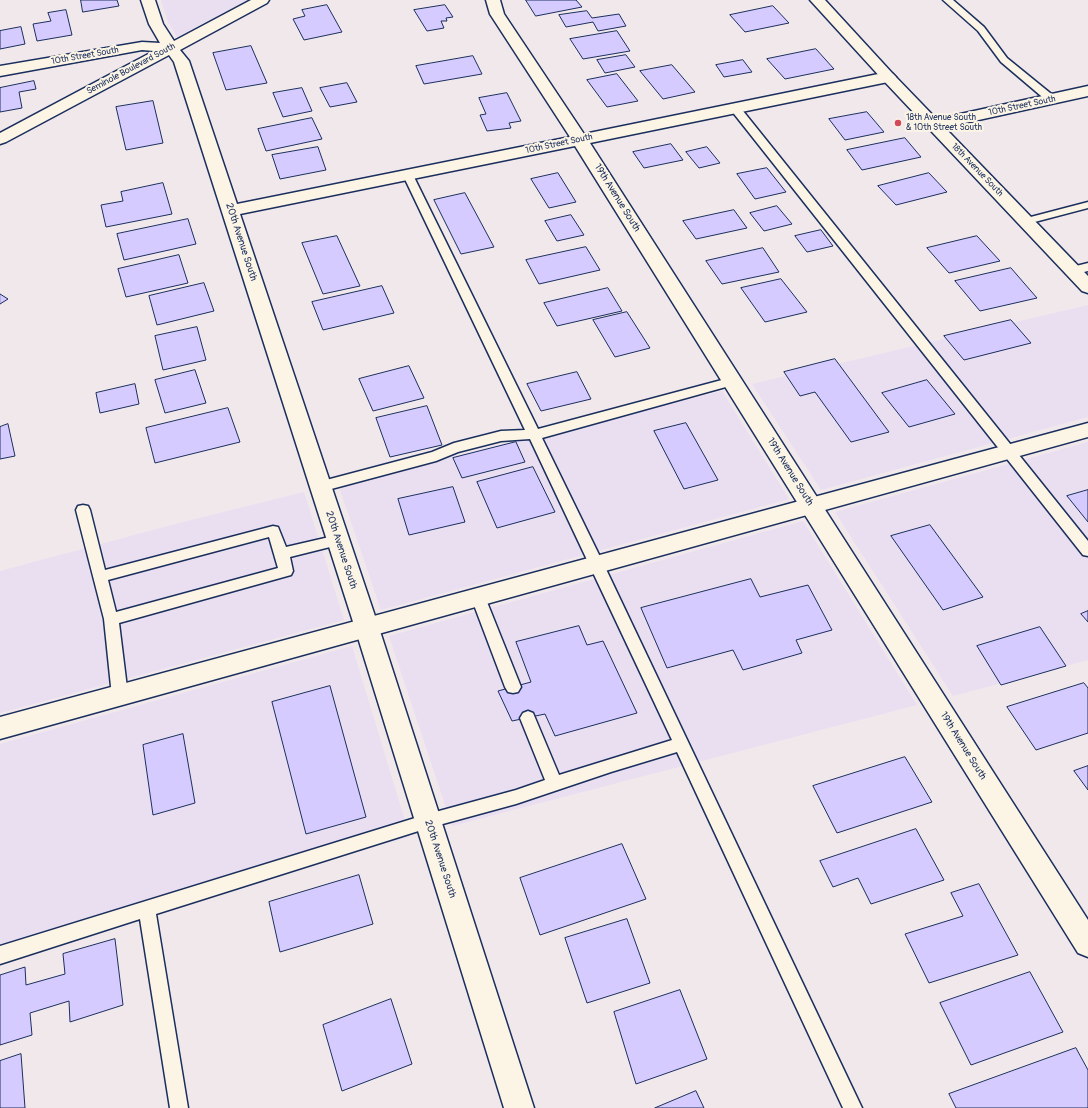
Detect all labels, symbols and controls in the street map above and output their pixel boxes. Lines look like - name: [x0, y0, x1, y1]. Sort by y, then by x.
- street label: Seminole Boulevard South: [85, 41, 177, 97]
- street label: 10th Street South: [50, 45, 120, 67]
- street label: 10th Street South: [987, 94, 1057, 118]
- place label: 18th Avenue South & 10th Street South: [906, 113, 982, 134]
- marker: 18th Avenue South & 10th Street South: [893, 118, 903, 128]
- street label: 10th Street South: [524, 132, 594, 156]
- street label: 18th Avenue South: [949, 141, 1005, 199]
- street label: 19th Avenue South: [591, 162, 643, 234]
- street label: 20th Avenue South: [223, 202, 259, 282]
- street label: 19th Avenue South: [764, 436, 816, 508]
- street label: 20th Avenue South: [323, 510, 359, 590]
- street label: 19th Avenue South: [937, 710, 989, 782]
- street label: 20th Avenue South: [422, 819, 458, 899]

